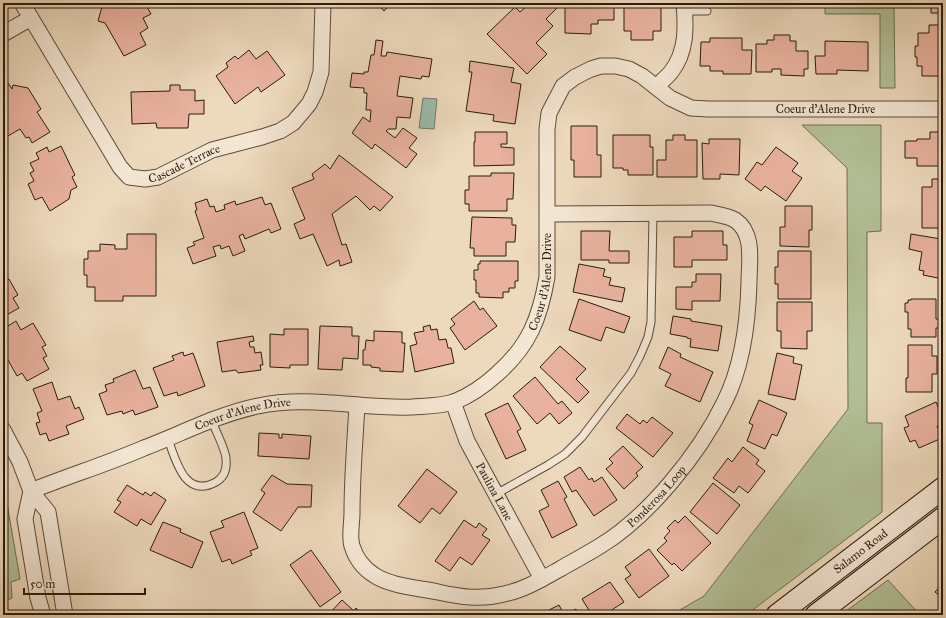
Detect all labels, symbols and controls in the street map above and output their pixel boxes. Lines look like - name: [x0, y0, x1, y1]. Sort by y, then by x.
- street label: Coeur d'Alene Drive: [776, 102, 875, 116]
- street label: Cascade Terrace: [147, 141, 221, 185]
- street label: Coeur d'Alene Drive: [525, 233, 554, 333]
- street label: Coeur d'Alene Drive: [192, 395, 291, 433]
- street label: Paulina Lane: [473, 460, 516, 523]
- street label: Ponderosa Loop: [624, 463, 689, 531]
- street label: Salamo Road: [830, 526, 890, 576]
- scale bar: [24, 570, 145, 596]
- text: 50 m: [30, 577, 55, 591]

